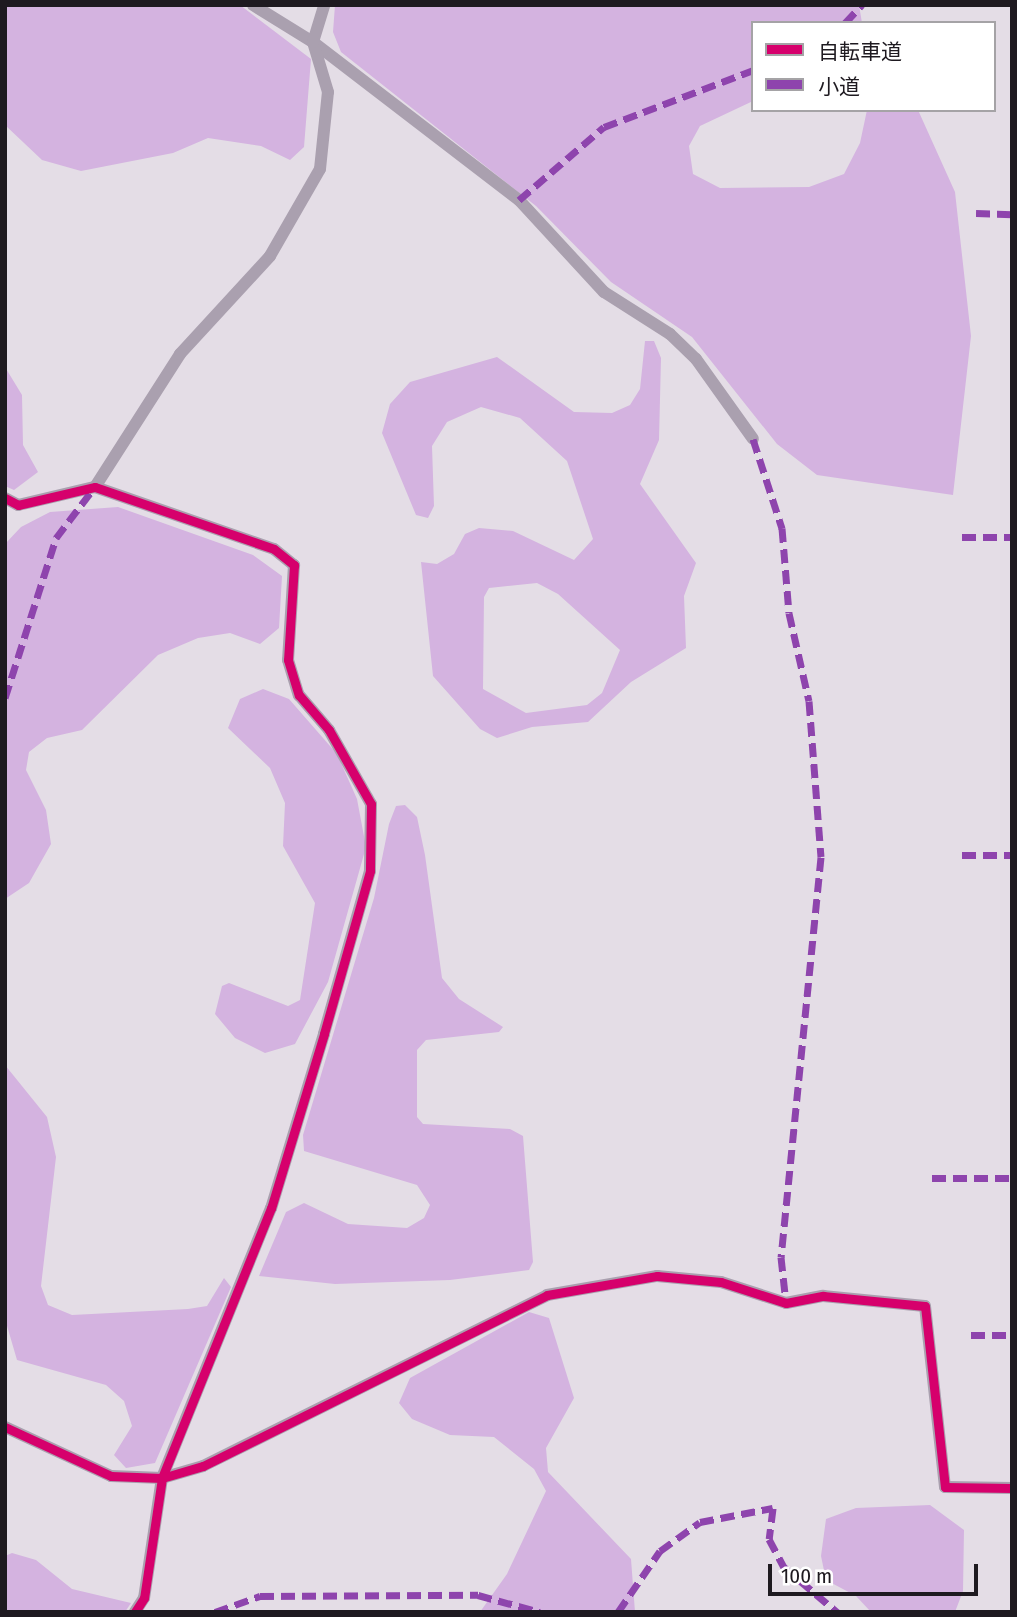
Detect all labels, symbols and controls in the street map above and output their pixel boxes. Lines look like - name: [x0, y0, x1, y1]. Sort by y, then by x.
- legend: [751, 21, 996, 112]
- text: 自転車道: [818, 39, 902, 65]
- text: 小道: [818, 74, 860, 100]
- scale bar: [772, 1550, 982, 1594]
- text: 100 m: [781, 1563, 832, 1589]

